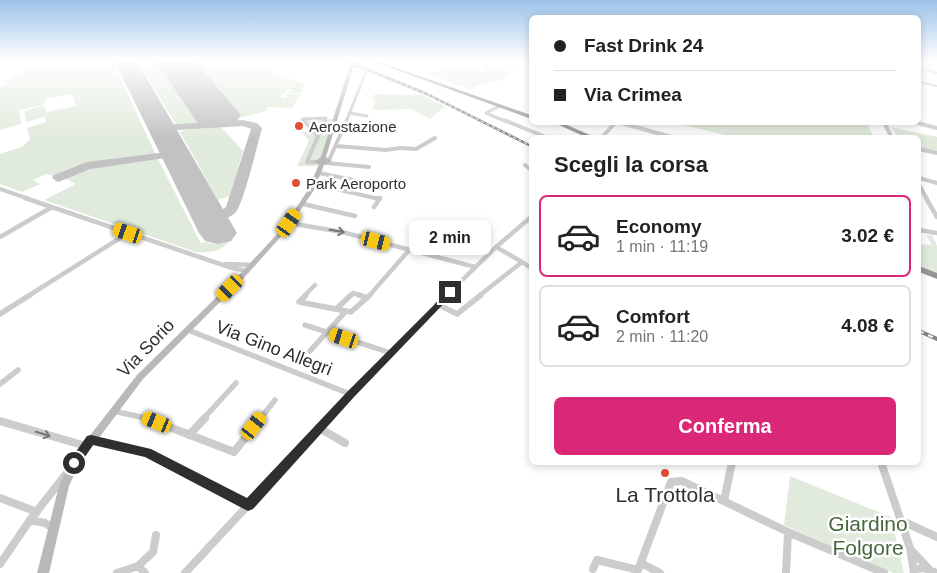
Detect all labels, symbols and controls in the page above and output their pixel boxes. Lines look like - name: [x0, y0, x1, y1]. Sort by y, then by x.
- text: Fast Drink 24: [584, 35, 703, 56]
- text: Via Crimea: [584, 84, 682, 105]
- place label: Aerostazione: [309, 118, 397, 135]
- marker: Aerostazione: [293, 120, 305, 132]
- text: Scegli la corsa: [554, 152, 708, 177]
- place label: Park Aeroporto: [306, 175, 406, 192]
- marker: Park Aeroporto: [290, 177, 302, 189]
- car: [274, 206, 303, 240]
- icon: car: [556, 214, 601, 259]
- text: Economy: [616, 216, 702, 237]
- callout: 2 min: [409, 220, 491, 254]
- car: [111, 221, 144, 245]
- text: 3.02 €: [841, 225, 894, 246]
- one-way arrow: [329, 227, 345, 237]
- text: 2 min: [429, 229, 471, 246]
- car: [359, 230, 392, 252]
- text: 1 min · 11:19: [616, 238, 708, 255]
- car: [214, 272, 245, 304]
- route end: [439, 281, 461, 303]
- icon: car: [556, 304, 601, 349]
- text: Comfort: [616, 306, 690, 327]
- street label: Via Sorio: [114, 315, 178, 381]
- text: 4.08 €: [841, 315, 894, 336]
- street label: Via Gino Allegri: [213, 317, 335, 379]
- car: [327, 326, 360, 350]
- text: 2 min · 11:20: [616, 328, 708, 345]
- button: Conferma: [554, 397, 896, 455]
- car: [140, 409, 173, 435]
- car: [238, 410, 269, 442]
- one-way arrow: [35, 430, 50, 439]
- route start: [63, 452, 85, 474]
- marker: La Trottola: [659, 467, 671, 479]
- place label: La Trottola: [615, 483, 715, 506]
- park label: Giardino Folgore: [828, 512, 908, 559]

